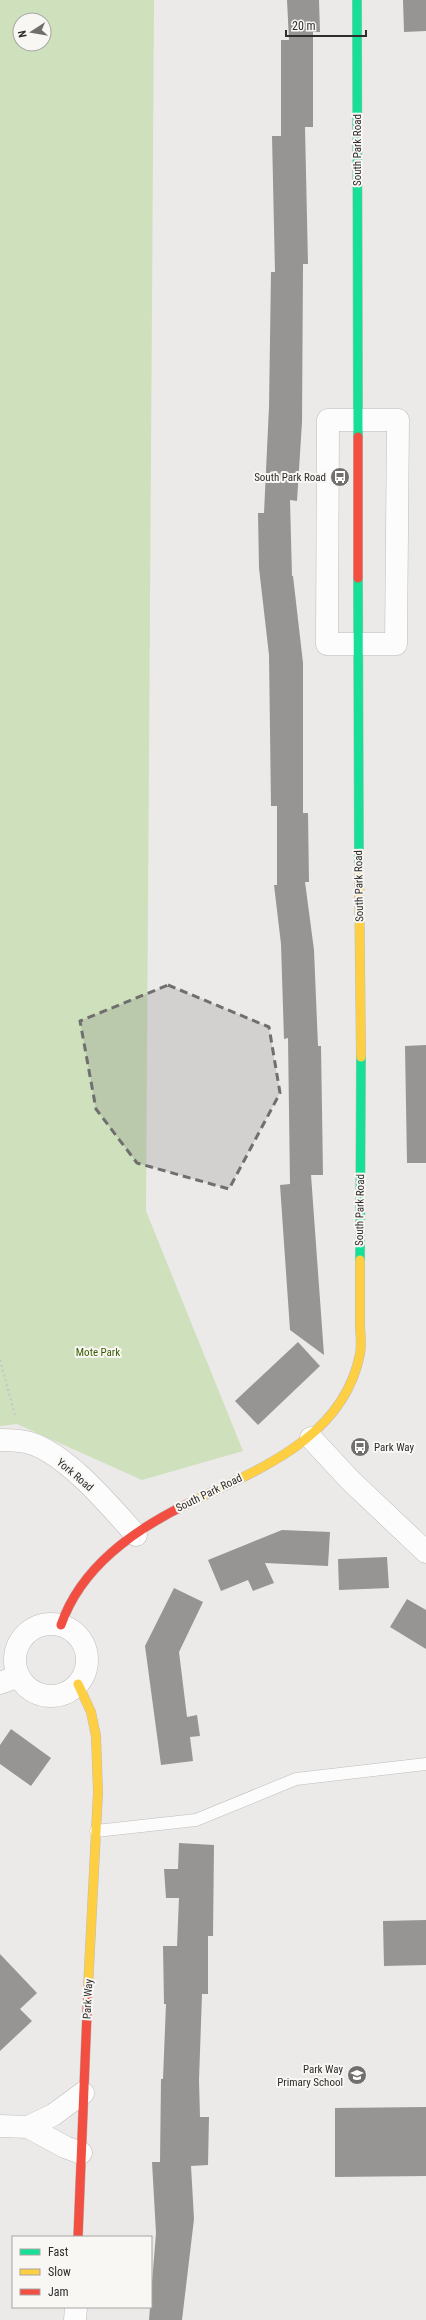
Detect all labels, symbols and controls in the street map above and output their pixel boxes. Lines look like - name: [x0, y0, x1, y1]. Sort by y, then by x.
- north arrow: [12, 12, 52, 52]
- scale bar: [286, 12, 366, 38]
- text: 20 m: [292, 19, 316, 33]
- text: N: [16, 29, 30, 39]
- street label: South Park Road: [351, 114, 364, 186]
- bus stop icon: South Park Road: [329, 466, 351, 488]
- place label: South Park Road: [254, 471, 326, 484]
- street label: South Park Road: [352, 850, 366, 922]
- street label: South Park Road: [353, 1174, 367, 1246]
- park label: Mote Park: [76, 1346, 120, 1359]
- bus stop icon: Park Way: [349, 1436, 371, 1458]
- place label: Park Way: [374, 1441, 415, 1454]
- street label: York Road: [54, 1456, 96, 1494]
- street label: South Park Road: [174, 1471, 244, 1515]
- street label: Park Way: [80, 1978, 96, 2019]
- place label: Park Way Primary School: [277, 2063, 343, 2089]
- school or university icon: Park Way Primary School: [346, 2064, 368, 2086]
- legend: [12, 2236, 152, 2308]
- text: Fast: [48, 2245, 69, 2259]
- text: Slow: [48, 2265, 71, 2279]
- text: Jam: [48, 2285, 69, 2299]

